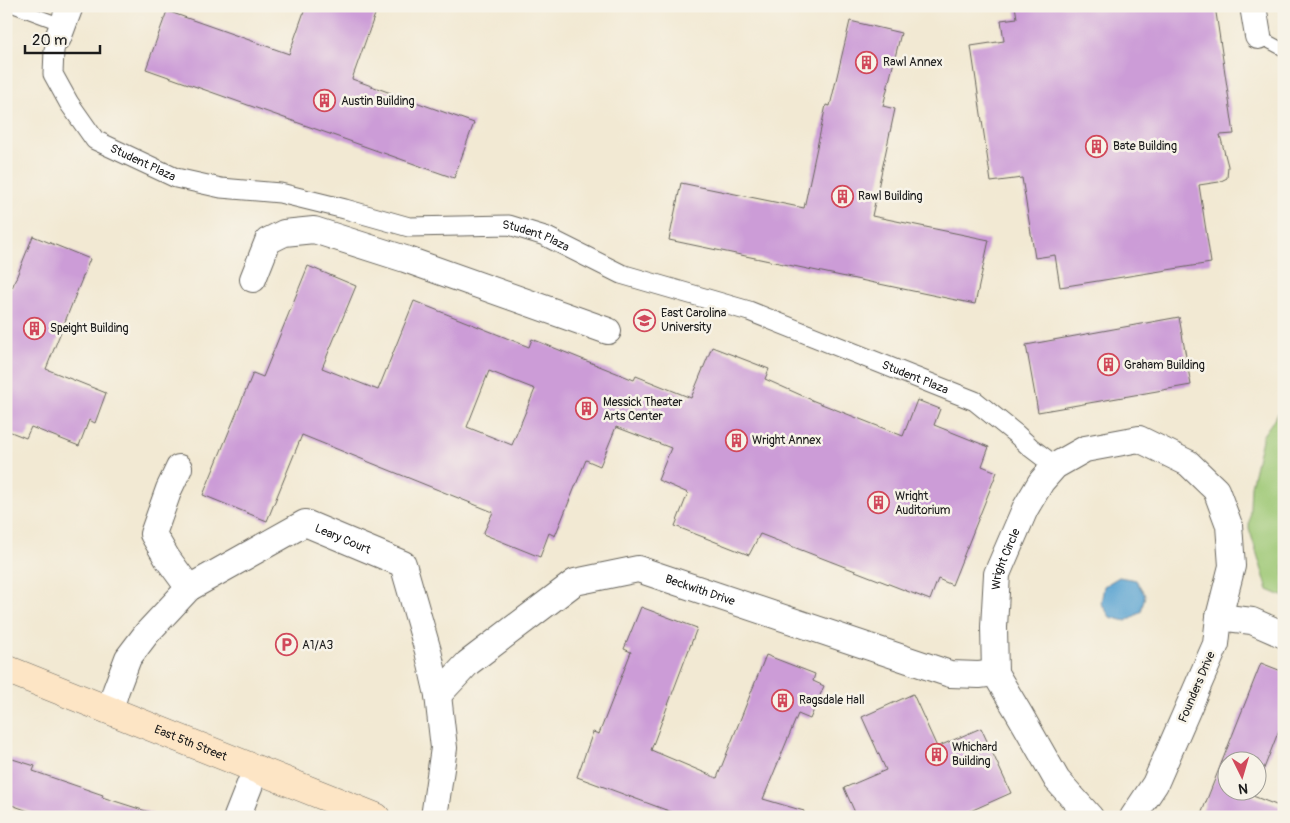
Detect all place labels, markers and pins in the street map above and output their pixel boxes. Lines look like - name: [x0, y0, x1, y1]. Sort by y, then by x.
- building icon: Rawl Annex: [855, 50, 879, 74]
- place label: Rawl Annex: [883, 55, 942, 70]
- building icon: Austin Building: [313, 89, 337, 113]
- place label: Austin Building: [341, 94, 415, 109]
- building icon: Bate Building: [1085, 134, 1109, 158]
- place label: Bate Building: [1113, 139, 1177, 154]
- building icon: Rawl Building: [830, 184, 854, 208]
- place label: Rawl Building: [858, 189, 923, 204]
- place label: East Carolina University: [661, 306, 727, 335]
- school or university icon: East Carolina University: [633, 308, 657, 332]
- building icon: Speight Building: [22, 316, 46, 340]
- place label: Speight Building: [50, 321, 128, 336]
- building icon: Graham Building: [1096, 353, 1120, 377]
- place label: Graham Building: [1124, 358, 1205, 373]
- place label: Messick Theater Arts Center: [603, 395, 683, 424]
- building icon: Messick Theater Arts Center: [575, 397, 599, 421]
- building icon: Wright Annex: [724, 428, 748, 452]
- place label: Wright Annex: [752, 433, 821, 448]
- place label: Wright Auditorium: [895, 489, 951, 518]
- building icon: Wright Auditorium: [867, 491, 891, 515]
- parking icon: A1/A3: [274, 633, 298, 657]
- place label: A1/A3: [302, 638, 334, 653]
- building icon: Ragsdale Hall: [771, 688, 795, 712]
- place label: Ragsdale Hall: [799, 693, 865, 708]
- place label: Whichard Building: [952, 740, 997, 769]
- building icon: Whichard Building: [924, 742, 948, 766]

